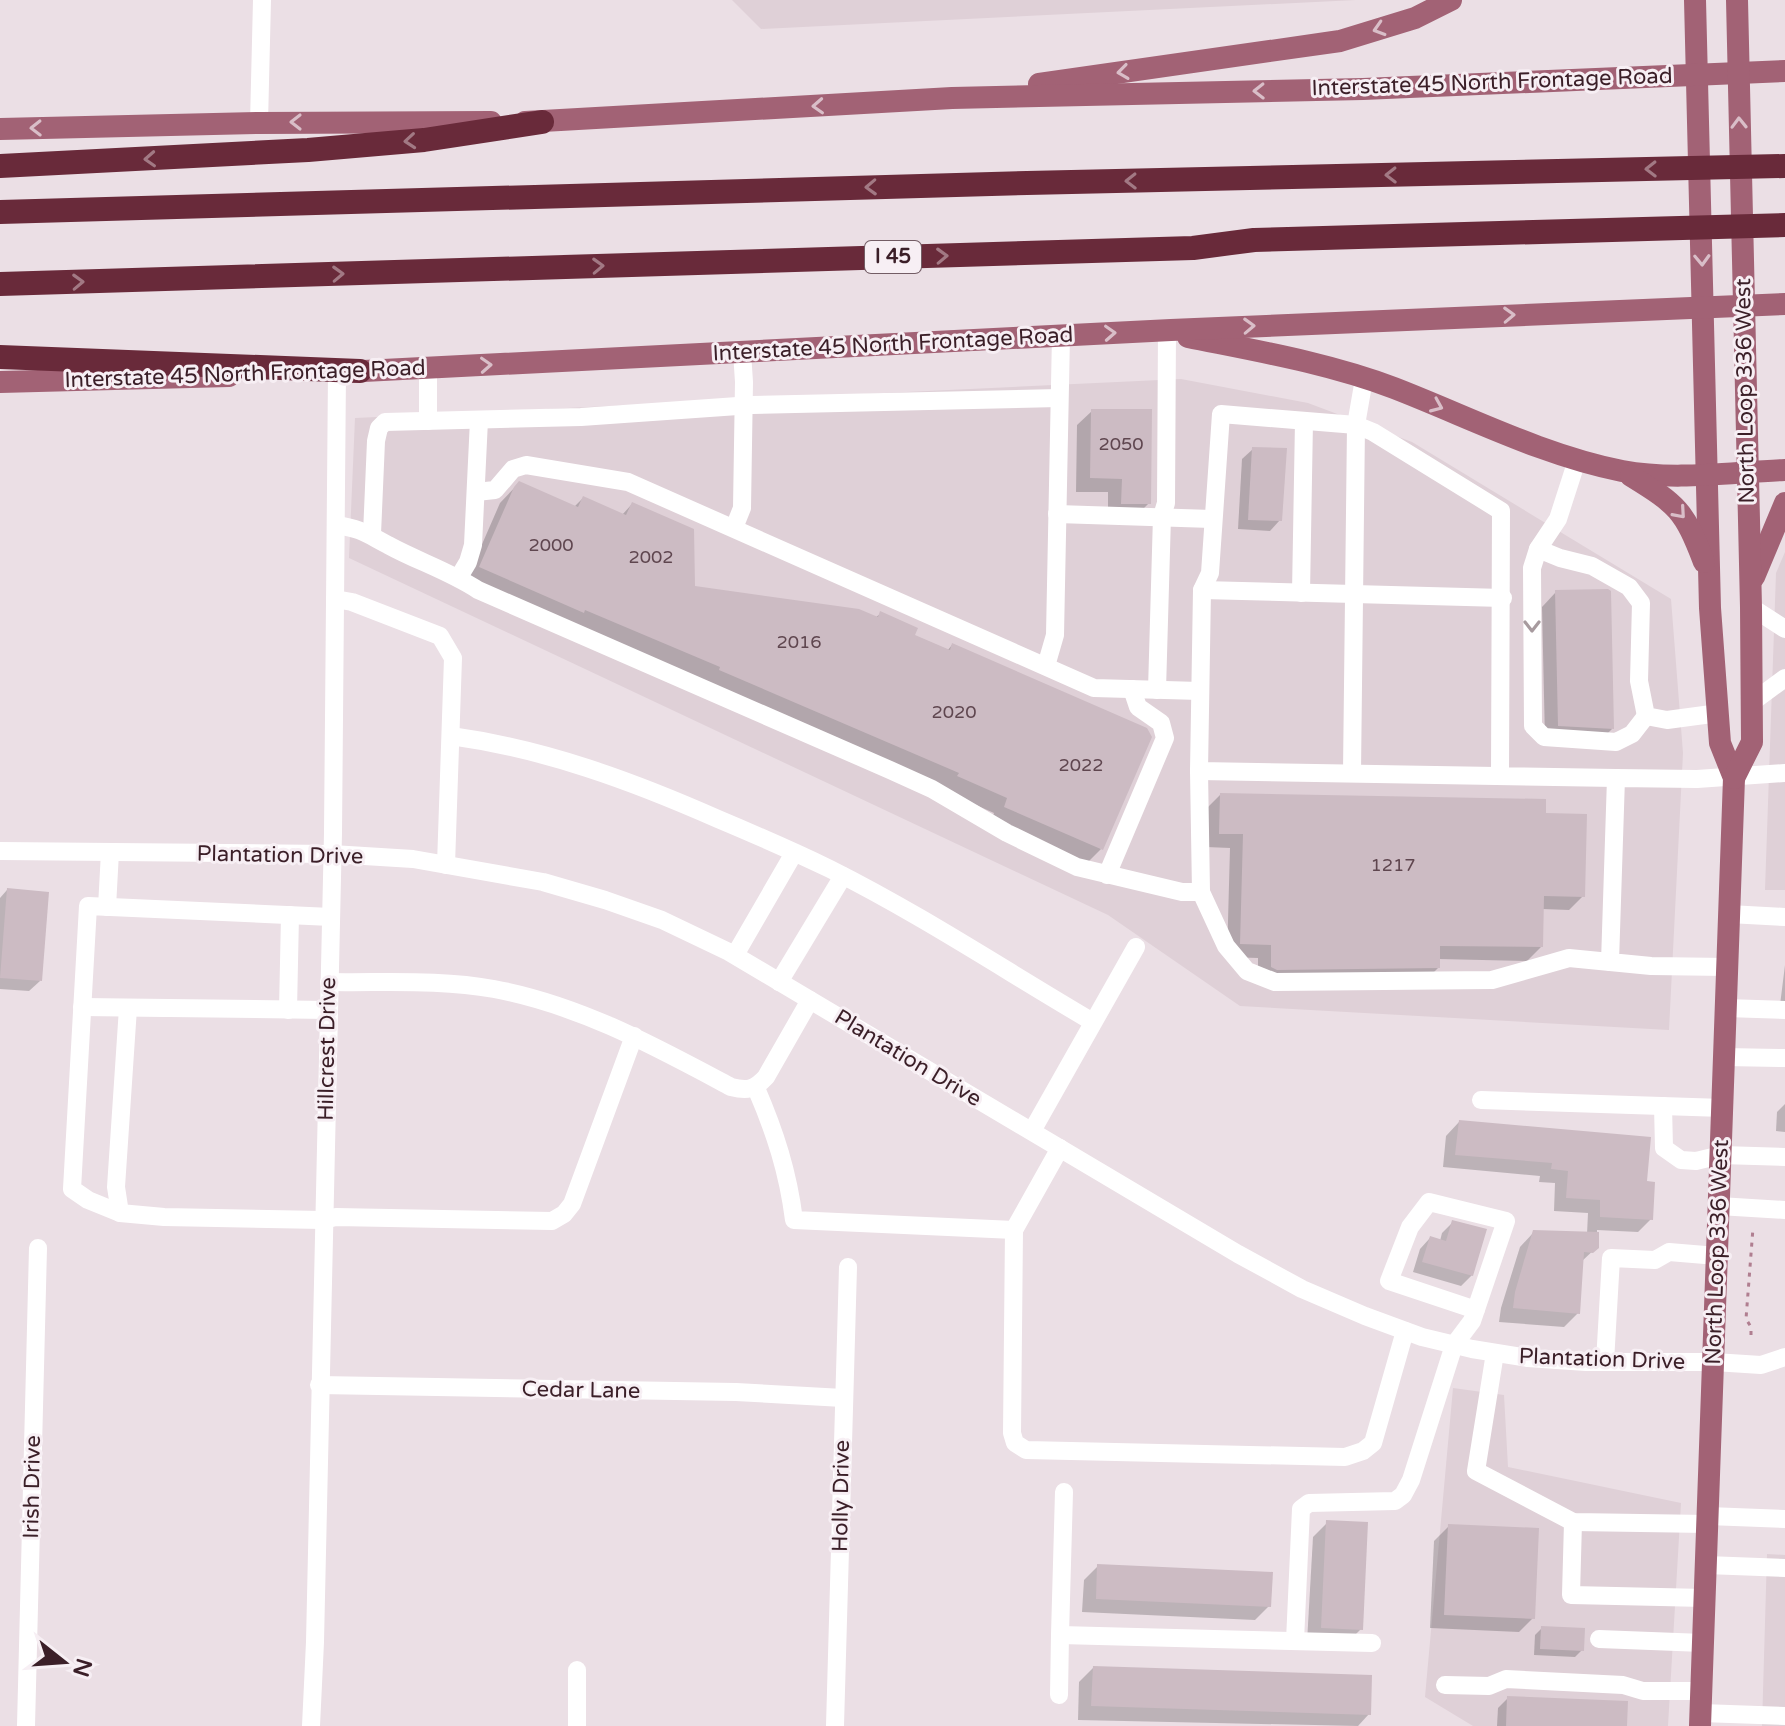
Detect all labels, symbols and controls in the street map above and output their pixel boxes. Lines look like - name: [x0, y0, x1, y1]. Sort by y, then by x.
- one-way arrow: [1373, 20, 1387, 36]
- one-way arrow: [1116, 63, 1130, 80]
- street label: Interstate 45 North Frontage Road: [1311, 63, 1673, 101]
- one-way arrow: [1252, 82, 1265, 100]
- one-way arrow: [811, 97, 824, 114]
- one-way arrow: [289, 113, 302, 131]
- one-way arrow: [1730, 116, 1748, 129]
- one-way arrow: [29, 120, 42, 137]
- one-way arrow: [403, 133, 416, 150]
- one-way arrow: [143, 150, 156, 167]
- one-way arrow: [1644, 161, 1657, 178]
- one-way arrow: [1384, 166, 1397, 184]
- one-way arrow: [1124, 172, 1137, 189]
- one-way arrow: [864, 179, 877, 196]
- road number: I 45: [865, 241, 921, 273]
- one-way arrow: [936, 247, 949, 264]
- one-way arrow: [1693, 254, 1711, 267]
- one-way arrow: [592, 257, 605, 275]
- one-way arrow: [332, 265, 345, 282]
- one-way arrow: [72, 273, 85, 290]
- street label: North Loop 336 West: [1730, 278, 1760, 504]
- one-way arrow: [1503, 307, 1516, 324]
- one-way arrow: [1243, 318, 1256, 335]
- street label: Interstate 45 North Frontage Road: [712, 322, 1074, 366]
- one-way arrow: [1104, 325, 1117, 342]
- street label: Interstate 45 North Frontage Road: [64, 355, 426, 393]
- one-way arrow: [480, 356, 493, 373]
- one-way arrow: [1429, 396, 1443, 413]
- house number: 2050: [1098, 433, 1144, 455]
- one-way arrow: [1670, 504, 1685, 519]
- house number: 2000: [528, 534, 574, 556]
- house number: 2002: [628, 546, 674, 568]
- one-way arrow: [1524, 620, 1541, 633]
- house number: 2016: [776, 631, 822, 653]
- house number: 2020: [931, 701, 977, 723]
- house number: 2022: [1058, 754, 1104, 776]
- street label: Plantation Drive: [196, 841, 364, 869]
- house number: 1217: [1370, 854, 1416, 876]
- street label: Hillcrest Drive: [313, 977, 341, 1121]
- street label: Plantation Drive: [830, 1004, 986, 1112]
- street label: North Loop 336 West: [1700, 1139, 1734, 1365]
- street label: Plantation Drive: [1518, 1343, 1686, 1375]
- street label: Cedar Lane: [521, 1376, 641, 1404]
- street label: Irish Drive: [18, 1435, 46, 1539]
- street label: Holly Drive: [827, 1440, 855, 1552]
- north arrow: [24, 1622, 104, 1702]
- text: N: [67, 1655, 97, 1680]

